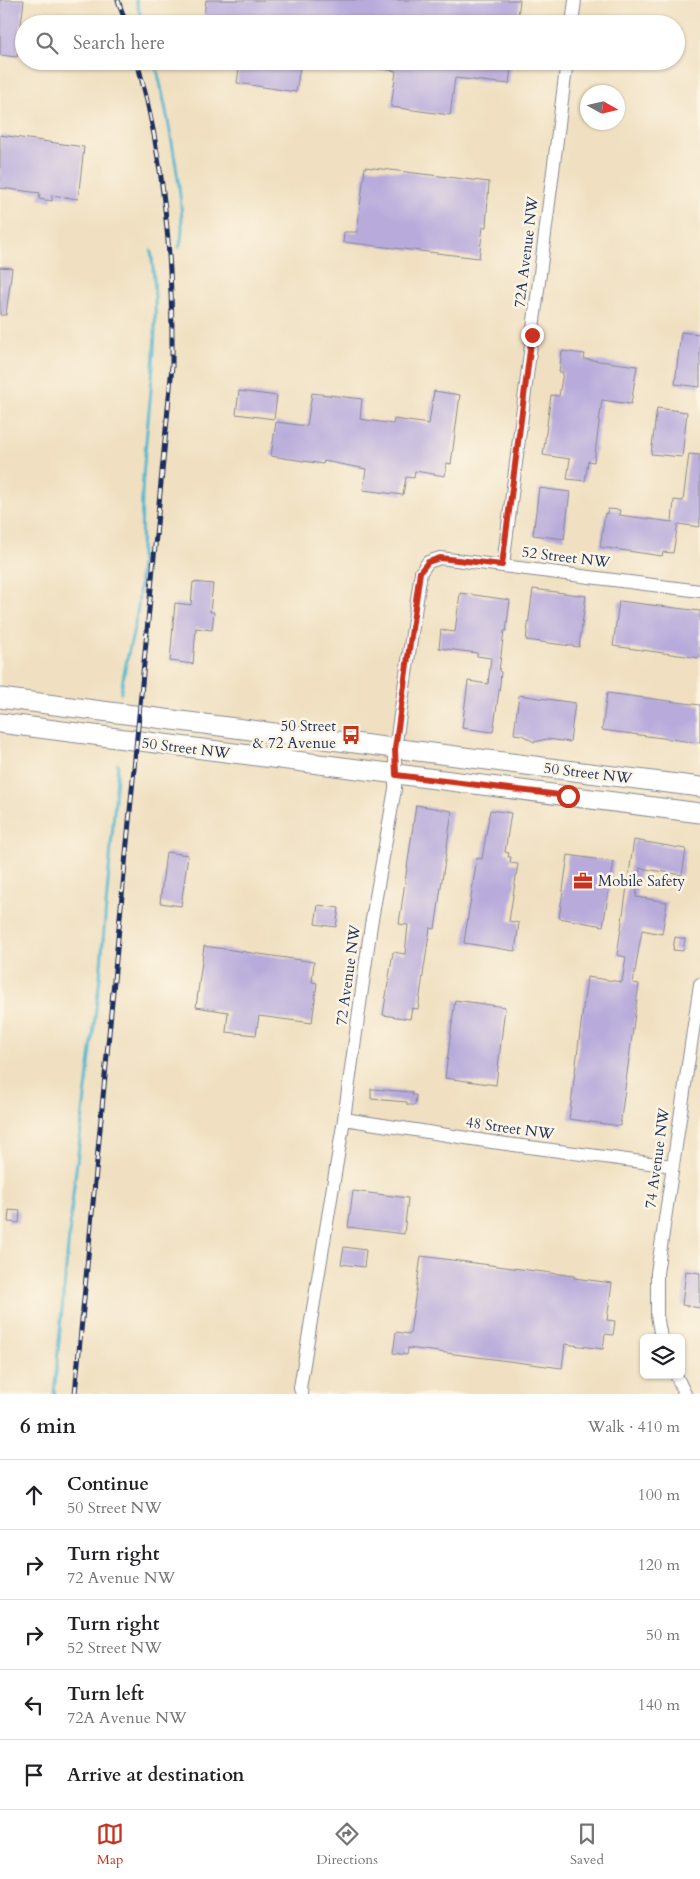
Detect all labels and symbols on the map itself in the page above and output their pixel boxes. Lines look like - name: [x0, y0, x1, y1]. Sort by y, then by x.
- north arrow: [580, 85, 625, 130]
- street label: 72A Avenue NW: [509, 195, 543, 309]
- route end: [521, 324, 544, 347]
- street label: 52 Street NW: [521, 542, 612, 572]
- place label: 50 Street & 72 Avenue: [253, 716, 336, 753]
- bus stop icon: 50 Street & 72 Avenue: [340, 724, 362, 746]
- street label: 50 Street NW: [141, 733, 232, 763]
- street label: 50 Street NW: [543, 758, 634, 788]
- route start: [557, 785, 580, 808]
- office icon: Mobile Safety: [572, 870, 594, 892]
- place label: Mobile Safety: [598, 871, 685, 891]
- street label: 72 Avenue NW: [331, 923, 365, 1027]
- street label: 74 Avenue NW: [640, 1106, 674, 1210]
- street label: 48 Street NW: [465, 1112, 556, 1144]

